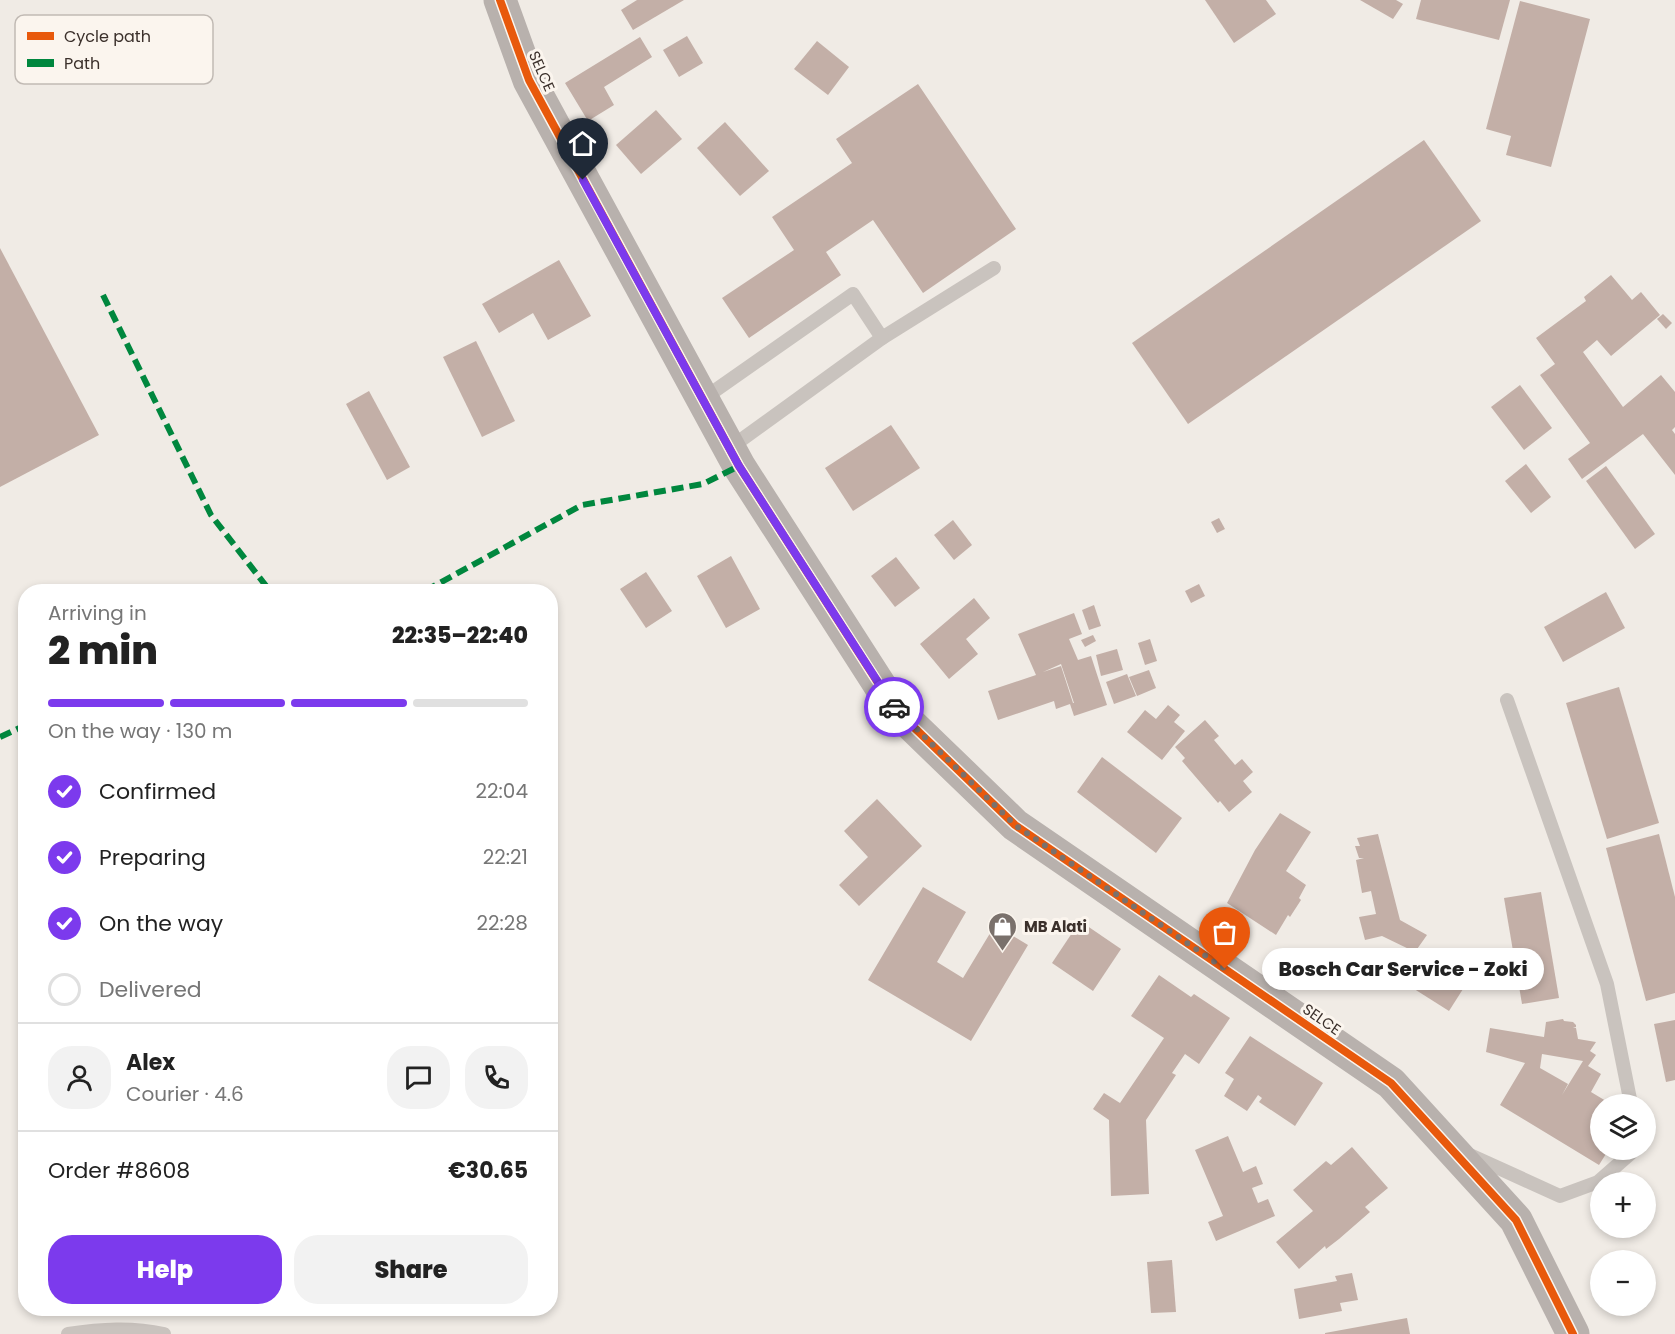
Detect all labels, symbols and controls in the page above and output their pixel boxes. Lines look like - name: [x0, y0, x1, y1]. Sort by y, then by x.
- legend: [15, 15, 213, 84]
- text: Cycle path: [64, 25, 151, 48]
- street label: SELCE: [524, 47, 560, 95]
- text: Path: [64, 52, 100, 75]
- pin: [557, 118, 608, 180]
- icon: home: [566, 127, 599, 160]
- text: Arriving in: [48, 599, 147, 627]
- text: 22:35–22:40: [392, 620, 528, 651]
- text: 2 min: [48, 623, 158, 678]
- courier: [864, 677, 924, 737]
- icon: car: [878, 691, 911, 724]
- text: On the way · 130 m: [48, 717, 232, 745]
- icon: check: [48, 775, 81, 808]
- text: Confirmed: [99, 776, 216, 807]
- text: 22:04: [476, 777, 528, 805]
- icon: check: [48, 841, 81, 874]
- text: Preparing: [99, 842, 206, 873]
- text: 22:21: [483, 843, 528, 871]
- icon: check: [48, 907, 81, 940]
- pin: [1199, 907, 1250, 969]
- text: On the way: [99, 908, 223, 939]
- text: 22:28: [477, 909, 528, 937]
- shop icon: MB Alati: [987, 910, 1019, 952]
- place label: MB Alati: [1024, 916, 1087, 937]
- icon: bag: [1208, 916, 1241, 949]
- callout: Bosch Car Service - Zoki: [1261, 948, 1543, 990]
- text: Bosch Car Service - Zoki: [1278, 955, 1528, 983]
- text: Delivered: [99, 974, 202, 1005]
- street label: SELCE: [1299, 998, 1345, 1040]
- button: person: [48, 1046, 111, 1109]
- button: chat: [387, 1046, 450, 1109]
- button: phone: [465, 1046, 528, 1109]
- text: Alex: [126, 1047, 175, 1078]
- text: Courier · 4.6: [126, 1080, 244, 1108]
- map controls: [1590, 1094, 1656, 1316]
- button: layers: [1590, 1094, 1656, 1160]
- text: Order #8608: [48, 1155, 190, 1186]
- text: €30.65: [448, 1155, 528, 1186]
- button: +: [1590, 1172, 1656, 1238]
- button: Help: [48, 1235, 282, 1304]
- button: Share: [294, 1235, 528, 1304]
- button: −: [1590, 1250, 1656, 1316]

